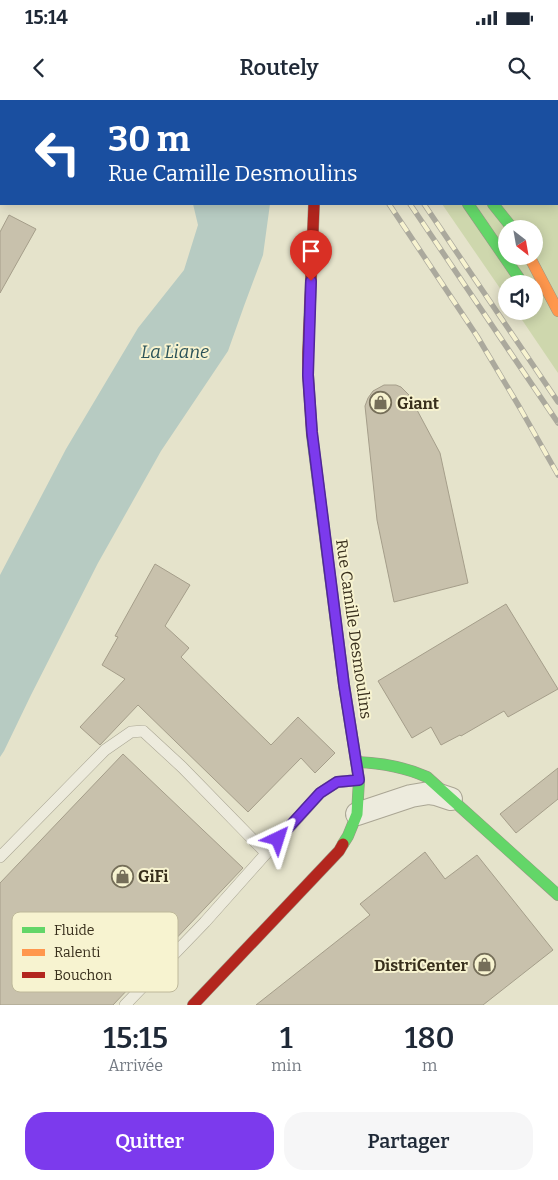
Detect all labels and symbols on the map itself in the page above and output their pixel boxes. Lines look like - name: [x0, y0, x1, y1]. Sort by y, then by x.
- north arrow: [498, 220, 542, 265]
- pin: [290, 230, 332, 281]
- water label: La Liane: [141, 341, 209, 363]
- shop icon: Giant: [369, 391, 393, 415]
- place label: Giant: [397, 394, 440, 413]
- street label: Rue Camille Desmoulins: [332, 538, 376, 720]
- position arrow: [251, 812, 303, 864]
- shop icon: GiFi: [110, 864, 134, 888]
- place label: GiFi: [138, 867, 168, 886]
- legend: [12, 912, 178, 992]
- text: Fluide: [54, 922, 95, 939]
- text: Ralenti: [54, 944, 100, 961]
- shop icon: DistriCenter: [472, 953, 496, 977]
- place label: DistriCenter: [374, 956, 468, 975]
- text: Bouchon: [54, 967, 112, 984]

